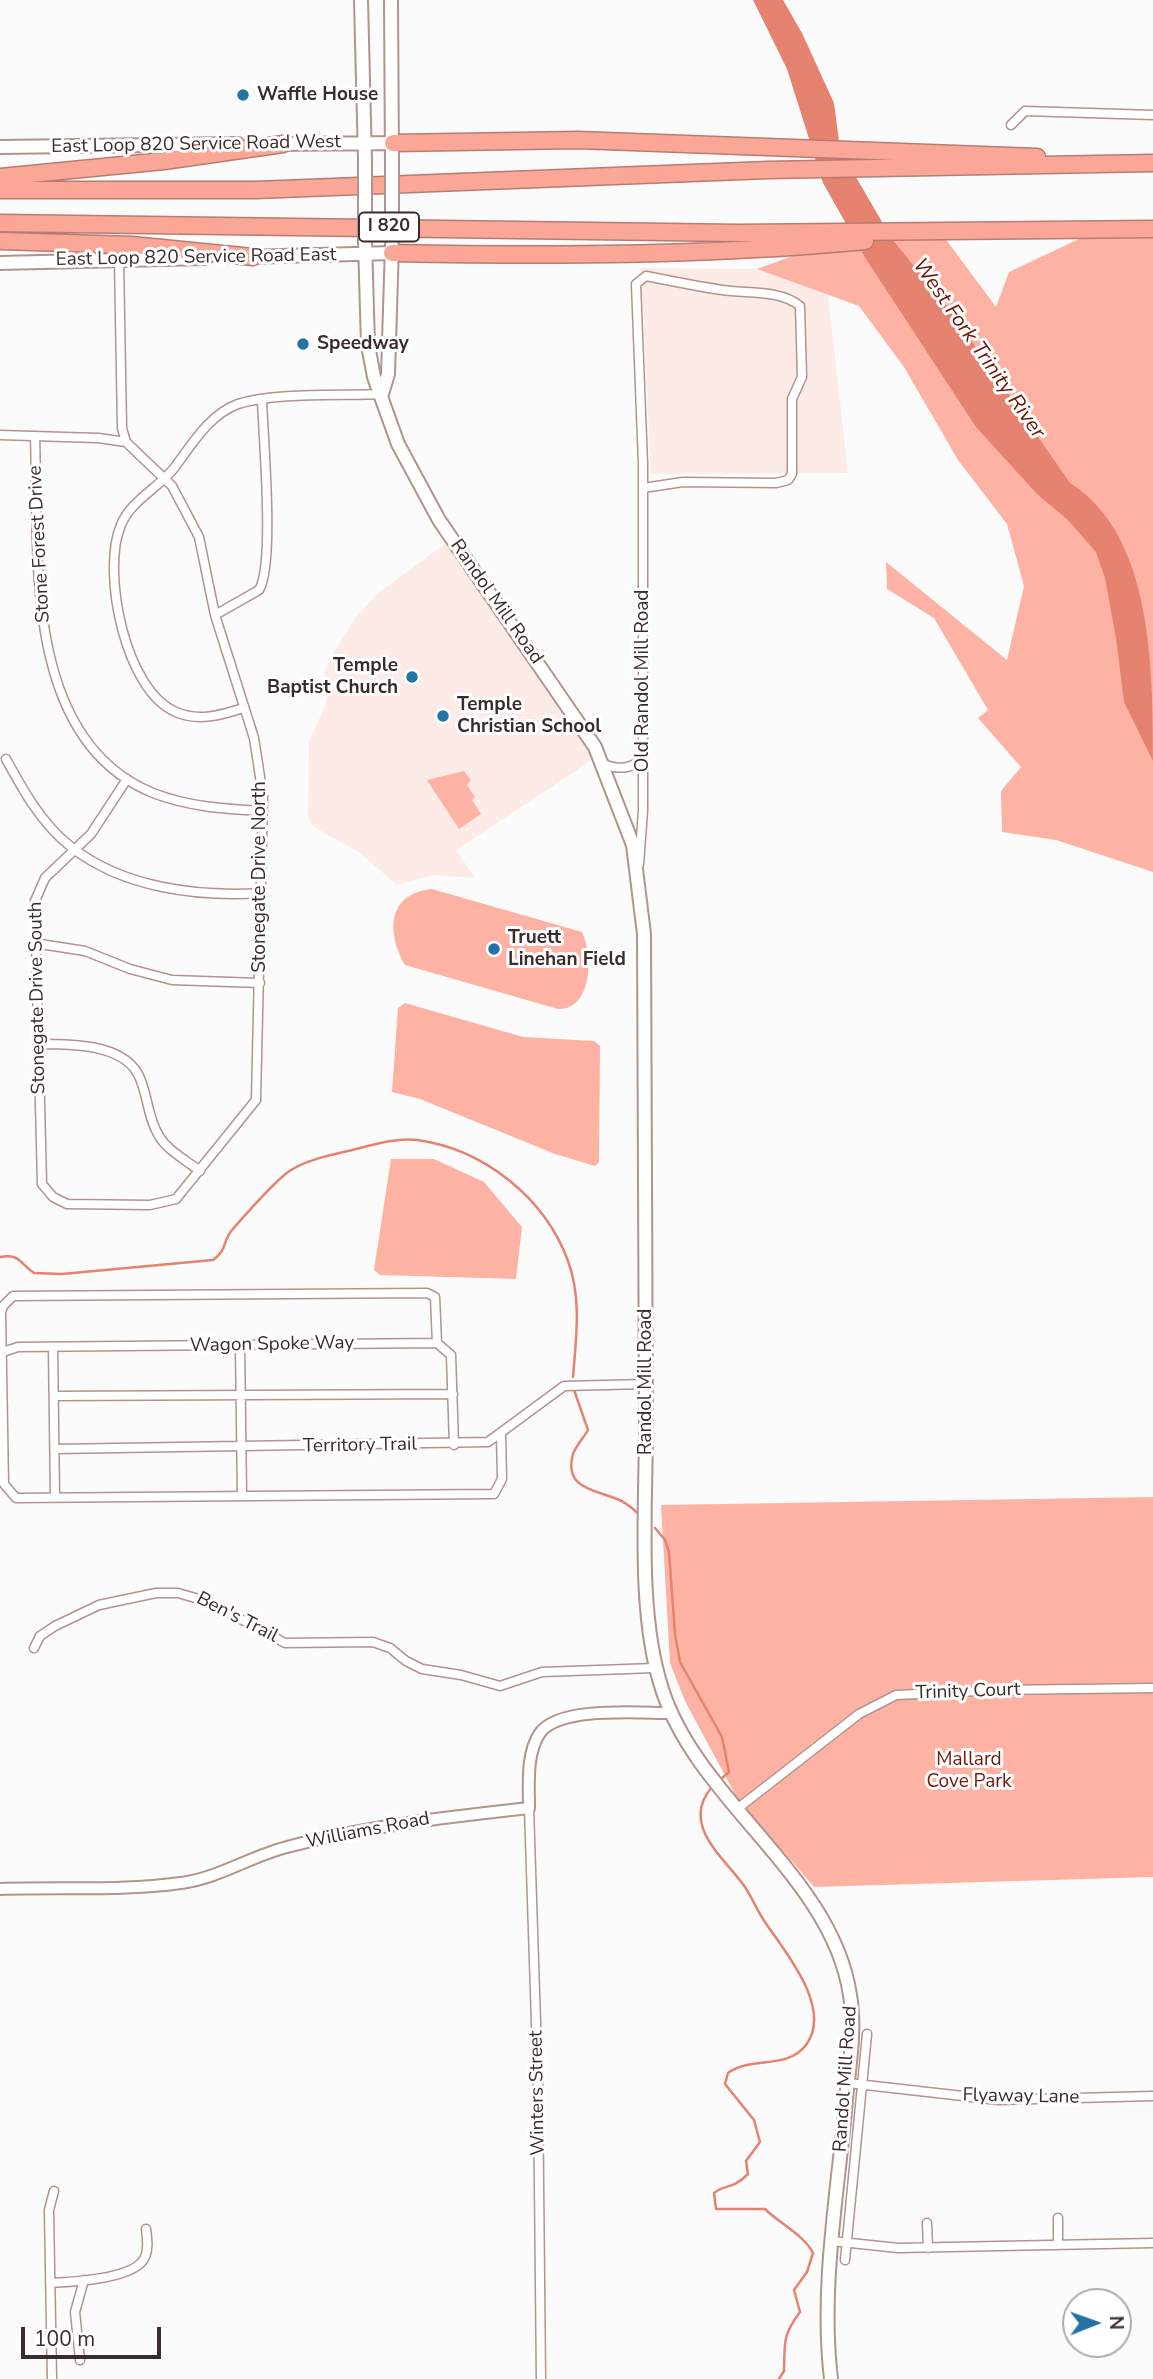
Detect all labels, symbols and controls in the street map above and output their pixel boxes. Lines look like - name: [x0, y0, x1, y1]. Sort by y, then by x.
- place label: Waffle House: [257, 84, 378, 106]
- marker: Waffle House: [235, 87, 251, 103]
- street label: East Loop 820 Service Road West: [51, 131, 341, 159]
- road number: I 820: [359, 212, 419, 242]
- street label: East Loop 820 Service Road East: [55, 244, 337, 272]
- water label: West Fork Trinity River: [906, 254, 1050, 444]
- place label: Speedway: [317, 333, 409, 355]
- marker: Speedway: [295, 336, 311, 352]
- street label: Stone Forest Drive: [24, 465, 56, 623]
- street label: Randol Mill Road: [445, 535, 547, 669]
- street label: Old Randol Mill Road: [632, 590, 654, 772]
- place label: Temple Baptist Church: [267, 655, 398, 699]
- marker: Temple Baptist Church: [404, 669, 420, 685]
- place label: Temple Christian School: [457, 694, 601, 738]
- marker: Temple Christian School: [435, 708, 451, 724]
- street label: Stonegate Drive North: [249, 781, 271, 973]
- street label: Stonegate Drive South: [25, 901, 51, 1095]
- place label: Truett Linehan Field: [508, 927, 626, 971]
- marker: Truett Linehan Field: [486, 941, 502, 957]
- street label: Randol Mill Road: [635, 1309, 657, 1455]
- street label: Wagon Spoke Way: [190, 1332, 354, 1358]
- street label: Territory Trail: [303, 1434, 417, 1458]
- street label: Ben's Trail: [192, 1588, 282, 1648]
- street label: Trinity Court: [915, 1679, 1021, 1705]
- park label: Mallard Cove Park: [926, 1749, 1012, 1793]
- street label: Williams Road: [304, 1808, 432, 1854]
- street label: Randol Mill Road: [830, 2005, 862, 2153]
- street label: Winters Street: [526, 2030, 550, 2156]
- street label: Flyaway Lane: [962, 2085, 1080, 2109]
- north arrow: [1062, 2288, 1132, 2358]
- scale bar: [24, 2312, 164, 2356]
- text: N: [1103, 2315, 1129, 2330]
- text: 100 m: [34, 2325, 95, 2353]

